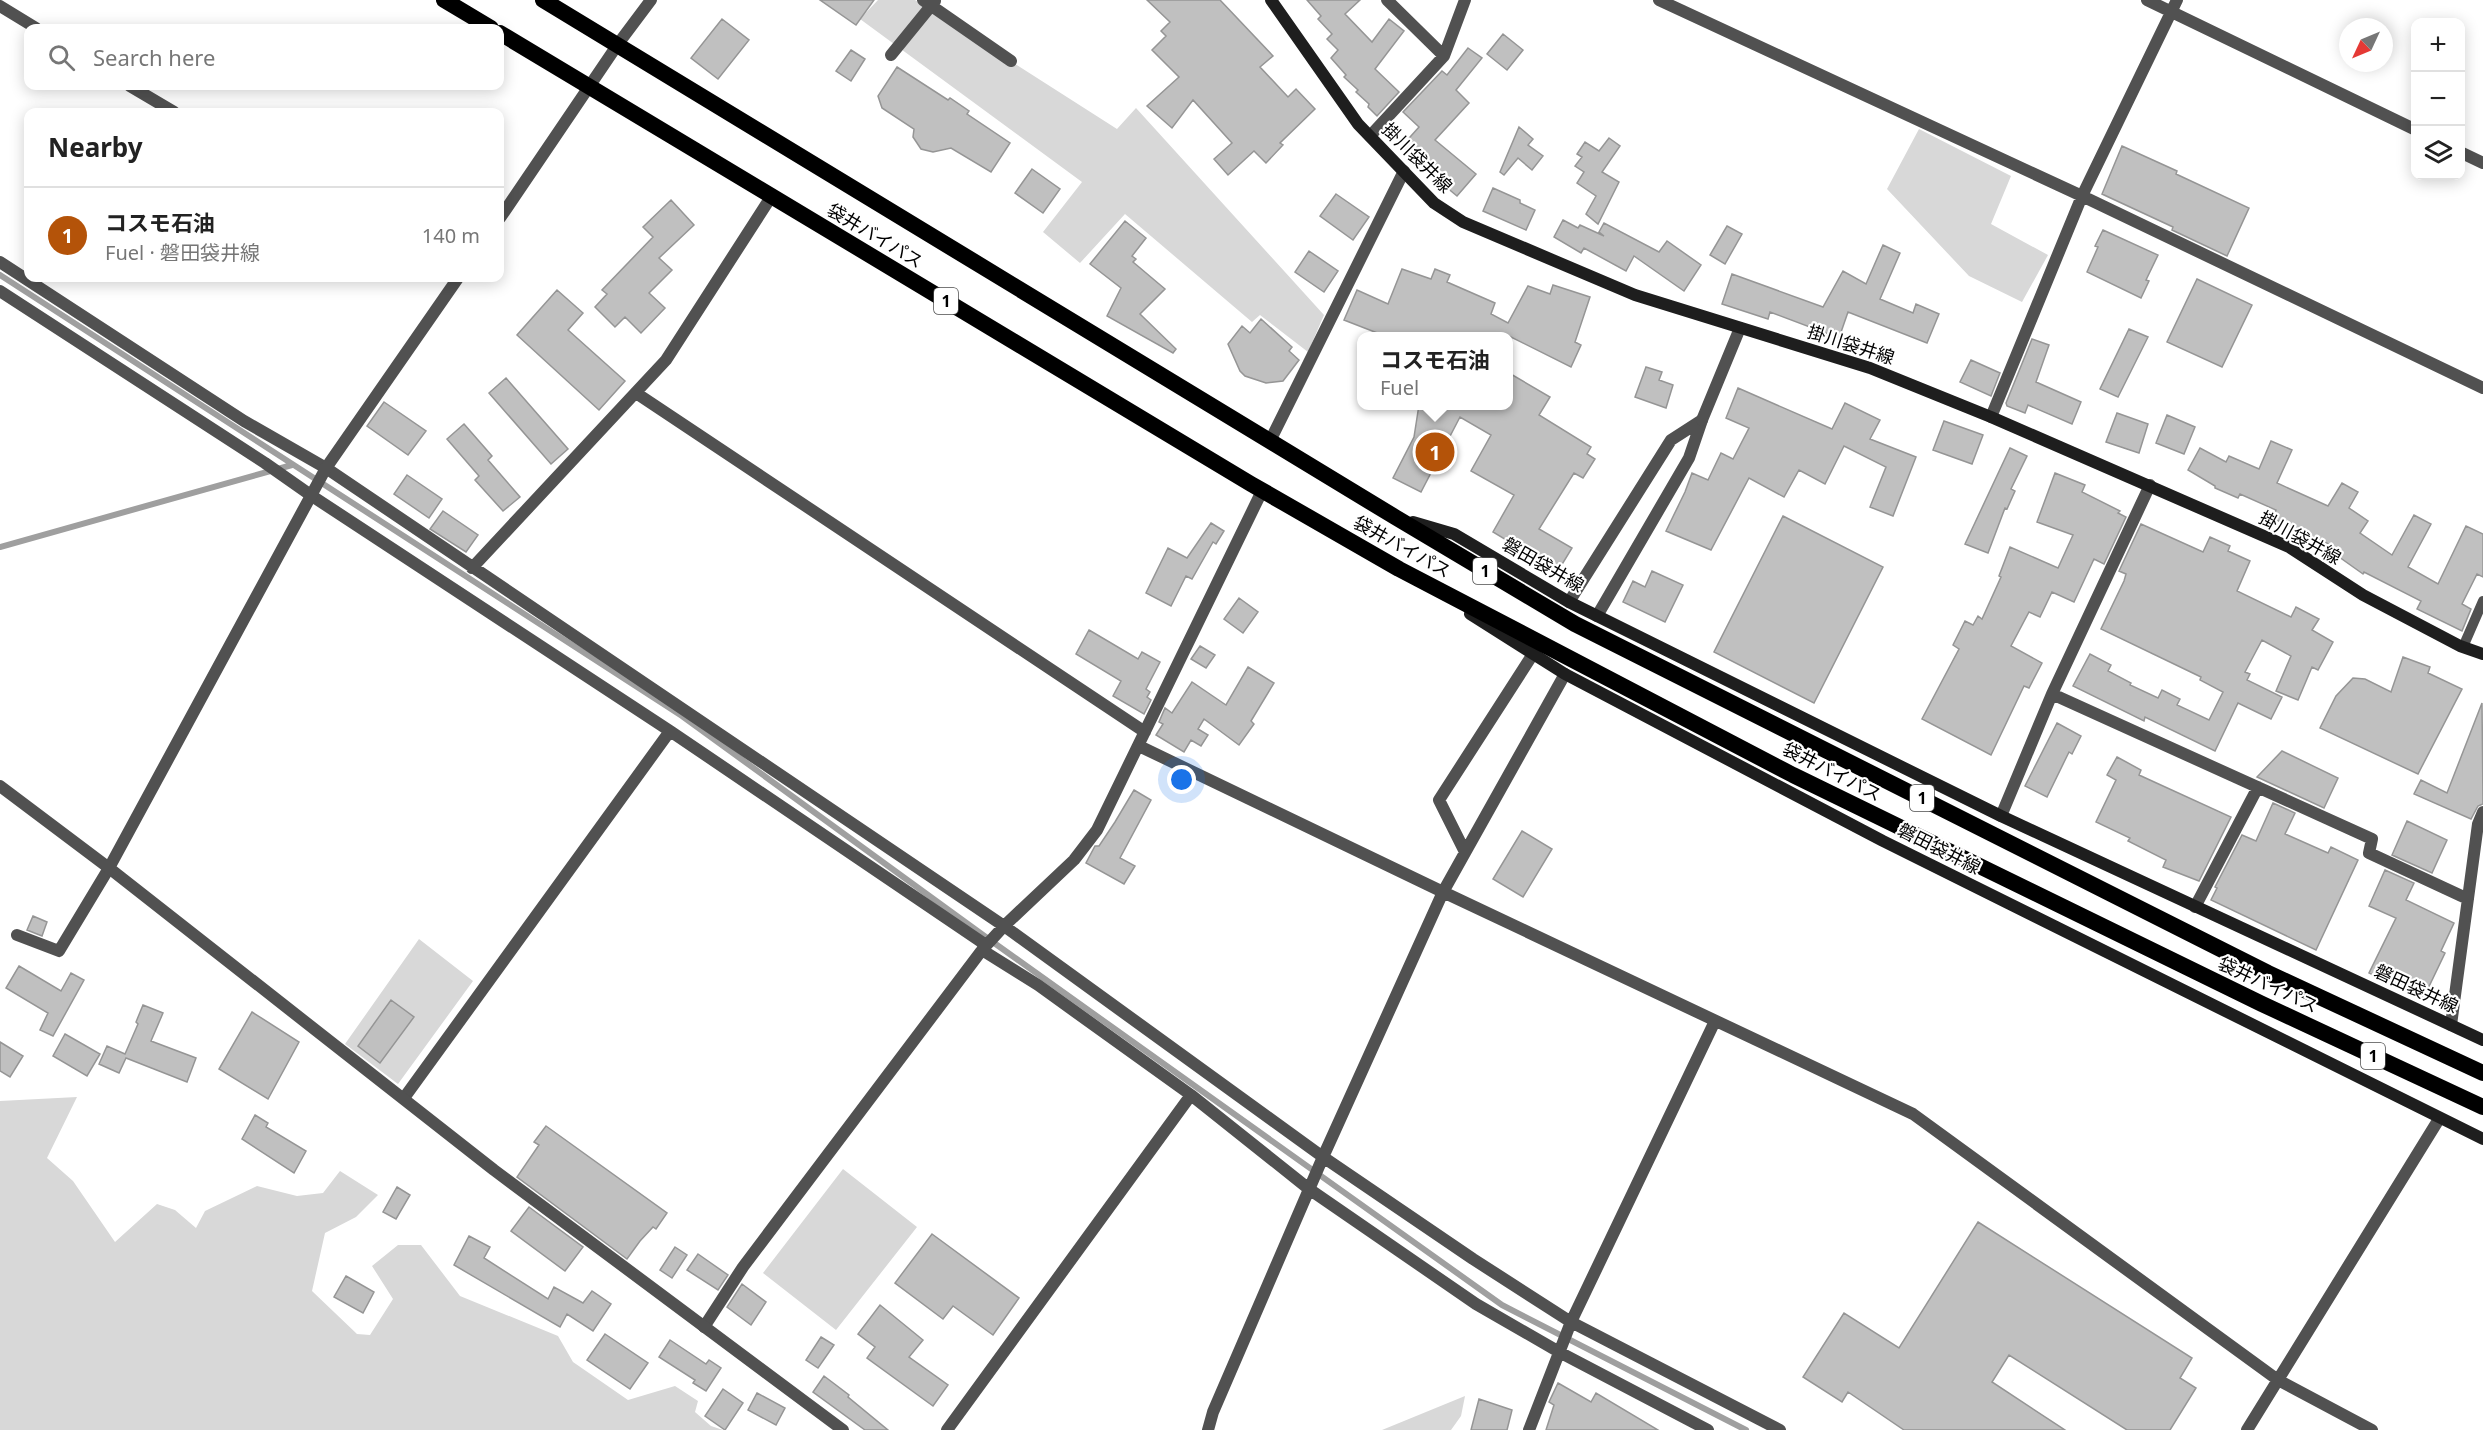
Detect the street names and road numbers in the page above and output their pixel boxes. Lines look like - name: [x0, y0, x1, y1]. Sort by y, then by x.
- street label: 掛川袋井線: [1377, 117, 1458, 198]
- street label: 袋井バイパス: [823, 197, 928, 273]
- road number: 1: [934, 288, 958, 314]
- street label: 掛川袋井線: [1805, 319, 1898, 369]
- street label: 掛川袋井線: [2255, 505, 2346, 569]
- street label: 袋井バイパス: [1350, 510, 1455, 583]
- street label: 磐田袋井線: [1499, 531, 1588, 597]
- road number: 1: [1473, 558, 1497, 584]
- street label: 袋井バイパス: [1779, 736, 1886, 806]
- road number: 1: [1910, 785, 1934, 811]
- street label: 磐田袋井線: [1894, 817, 1985, 879]
- street label: 袋井バイパス: [2215, 950, 2322, 1018]
- street label: 磐田袋井線: [2371, 958, 2462, 1018]
- road number: 1: [2361, 1043, 2385, 1069]

